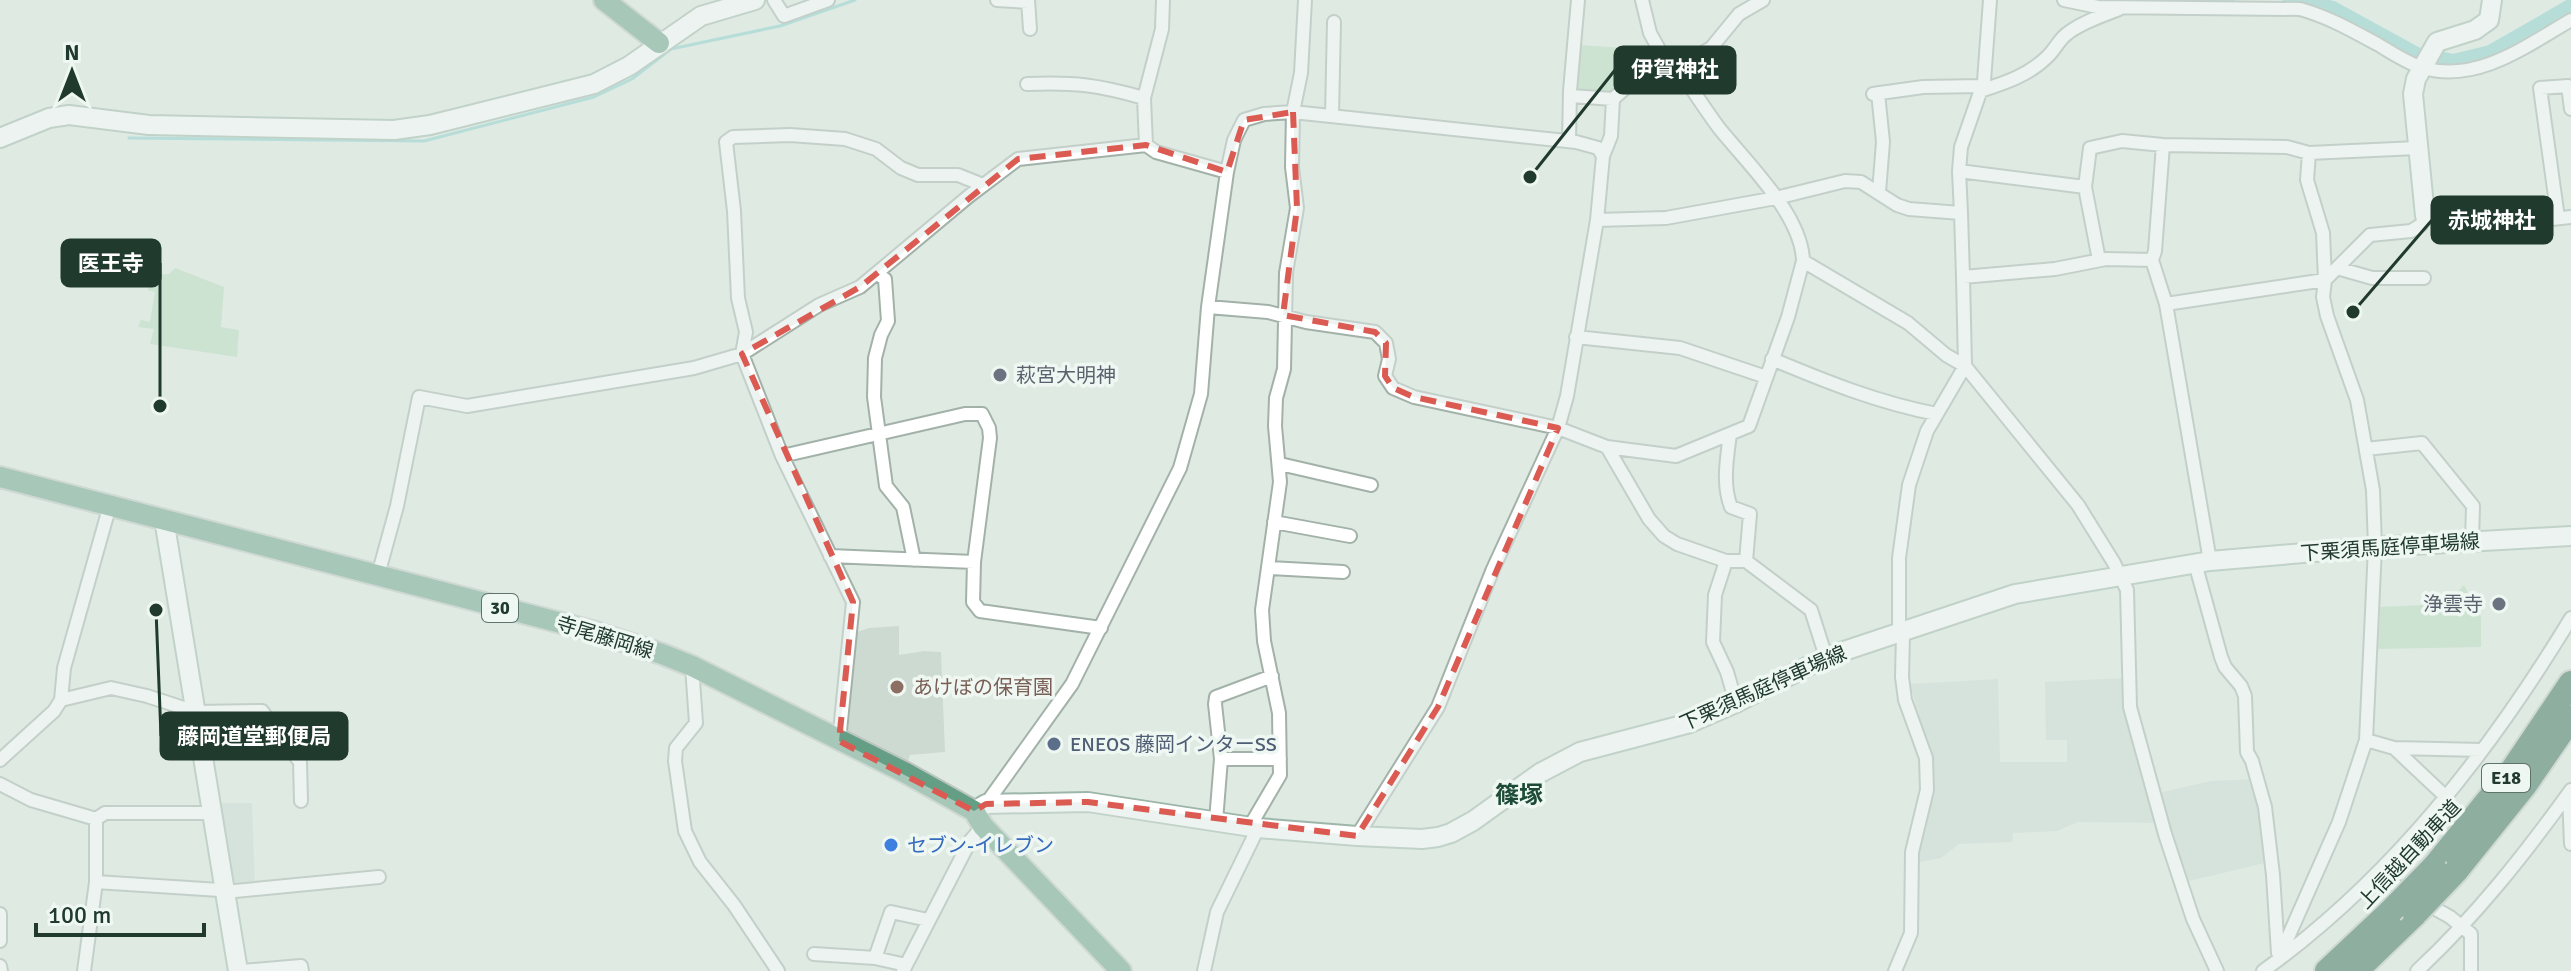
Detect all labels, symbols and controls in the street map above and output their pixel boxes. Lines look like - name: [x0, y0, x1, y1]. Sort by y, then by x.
- north arrow: [32, 32, 112, 112]
- text: N: [64, 39, 80, 66]
- callout: 伊賀神社: [1615, 47, 1735, 93]
- text: 伊賀神社: [1631, 56, 1719, 83]
- callout: 赤城神社: [2432, 197, 2552, 243]
- text: 赤城神社: [2448, 207, 2536, 234]
- callout: 医王寺: [62, 240, 160, 286]
- text: 医王寺: [78, 250, 144, 277]
- place label: 萩宮大明神: [1016, 363, 1116, 388]
- marker: 萩宮大明神: [991, 366, 1009, 384]
- street label: 下栗須馬庭停車場線: [2299, 529, 2481, 566]
- place label: 浄雲寺: [2423, 592, 2483, 617]
- road number: 30: [482, 594, 518, 622]
- marker: 浄雲寺: [2490, 595, 2508, 613]
- street label: 寺尾藤岡線: [553, 611, 656, 664]
- street label: 下栗須馬庭停車場線: [1676, 640, 1851, 736]
- place label: あけぼの保育園: [913, 675, 1053, 700]
- marker: あけぼの保育園: [888, 678, 906, 696]
- callout: 藤岡道堂郵便局: [161, 713, 347, 759]
- text: 藤岡道堂郵便局: [177, 723, 331, 750]
- place label: ENEOS 藤岡インターSS: [1070, 732, 1277, 757]
- marker: ENEOS 藤岡インターSS: [1045, 735, 1063, 753]
- road number: E18: [2482, 764, 2530, 792]
- district label: 篠塚: [1495, 780, 1543, 810]
- street label: 上信越自動車道: [2352, 795, 2466, 914]
- place label: セブン-イレブン: [907, 833, 1054, 858]
- marker: セブン-イレブン: [882, 836, 900, 854]
- scale bar: [36, 887, 204, 937]
- text: 100 m: [48, 900, 111, 930]

